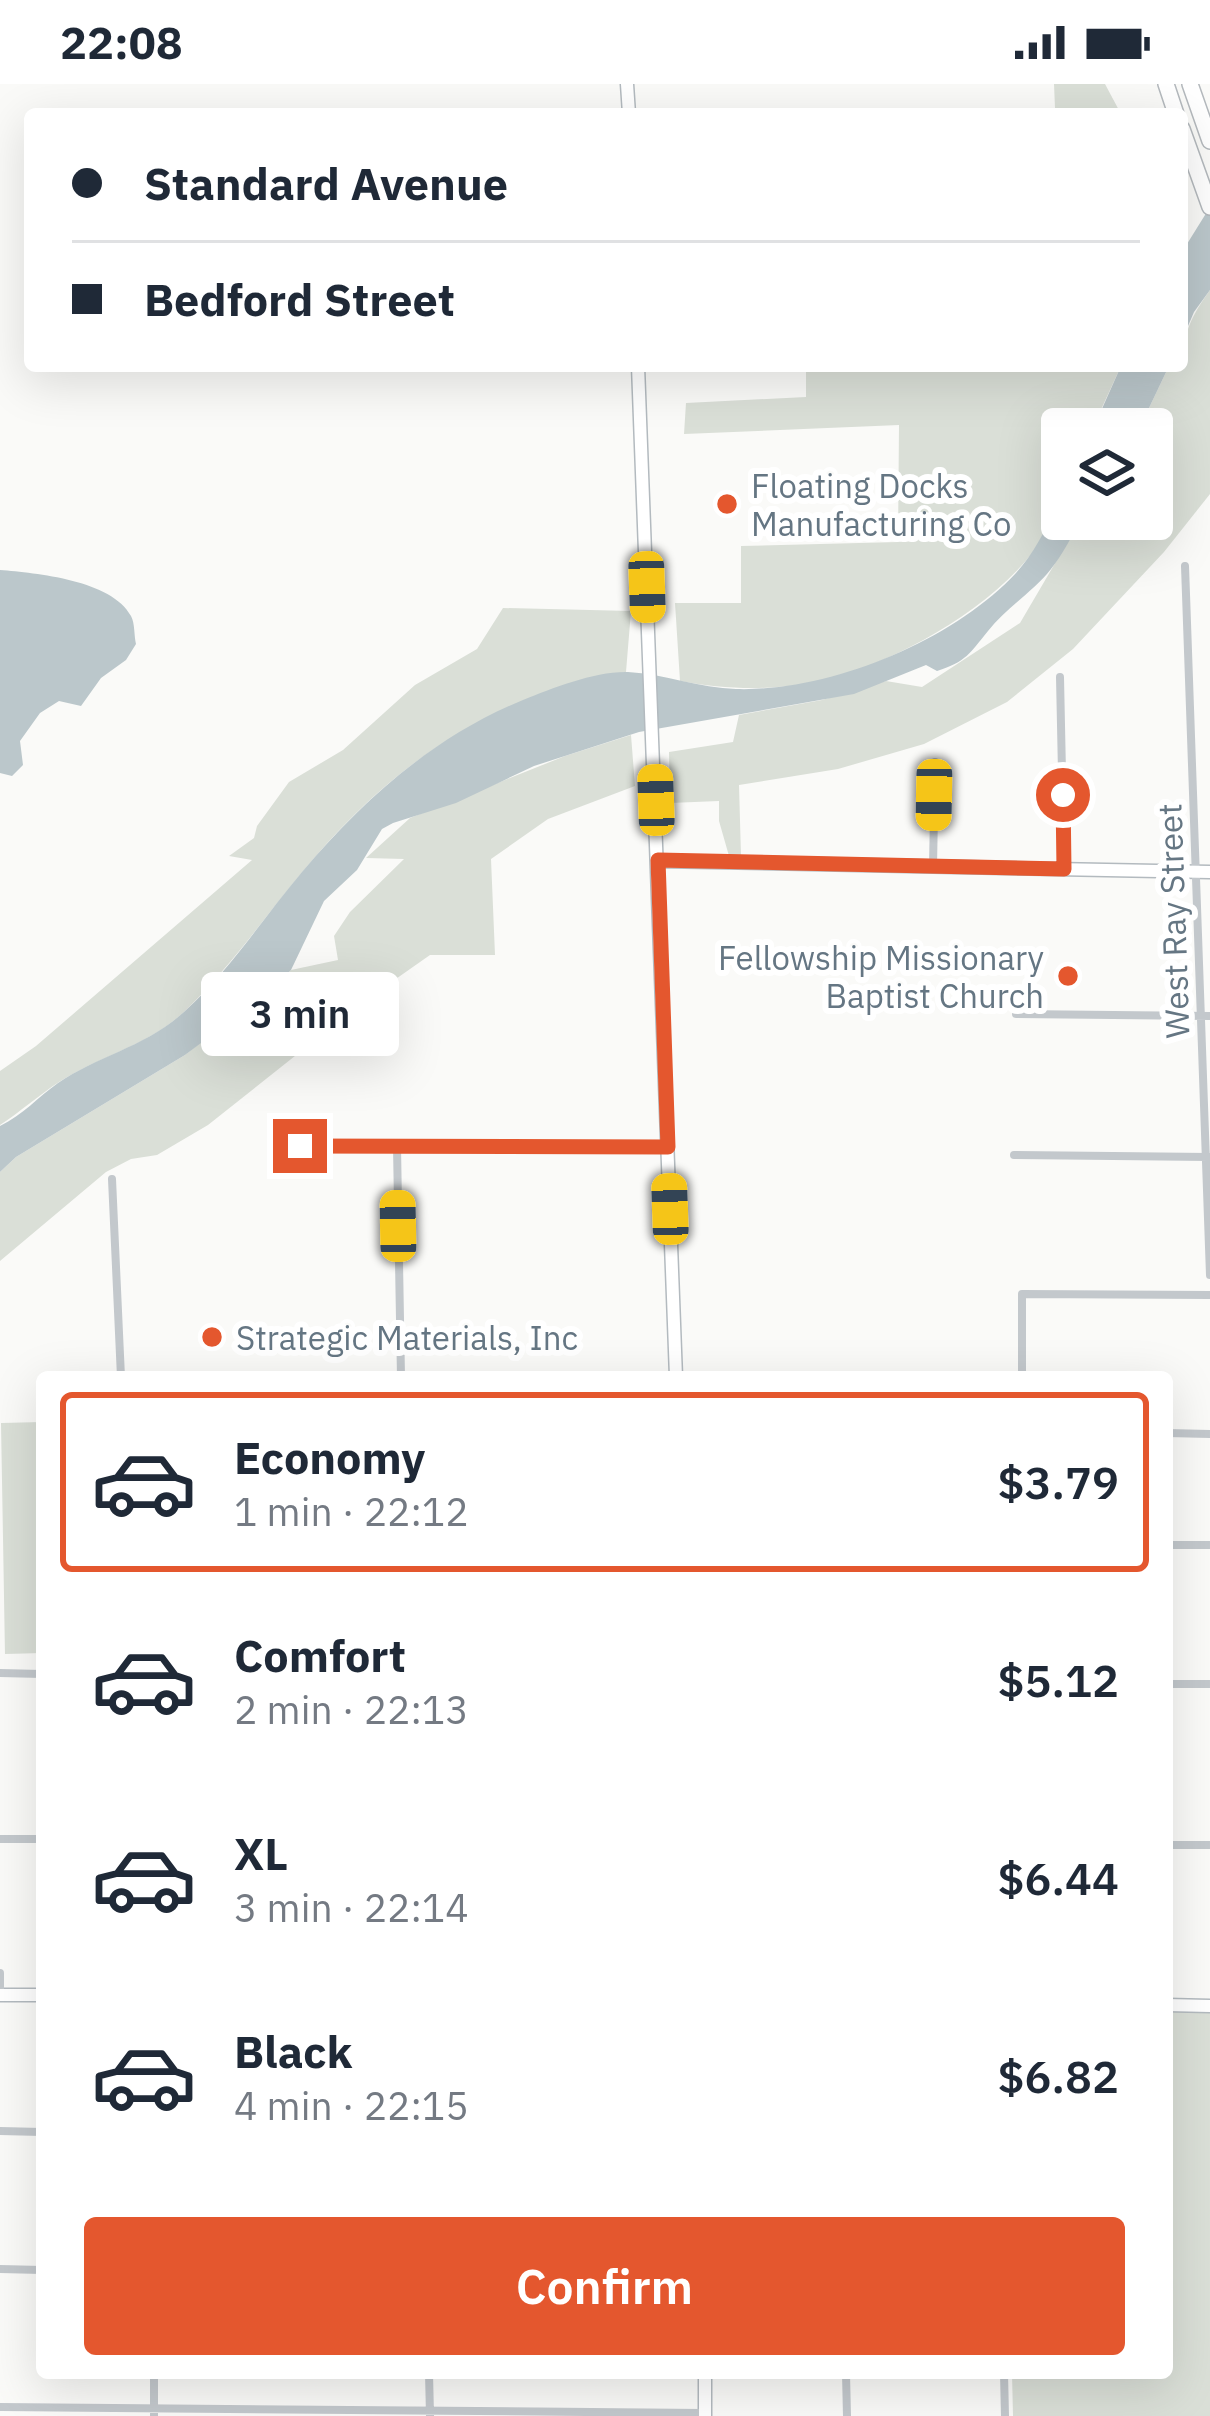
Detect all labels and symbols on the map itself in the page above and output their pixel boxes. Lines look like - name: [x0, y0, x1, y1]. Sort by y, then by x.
- place label: Floating Docks Manufacturing Co: [751, 464, 1011, 545]
- marker: Floating Docks Manufacturing Co: [714, 491, 740, 517]
- car: [628, 550, 666, 624]
- car: [915, 759, 953, 831]
- car: [637, 763, 675, 837]
- route start: [1036, 768, 1090, 822]
- street label: West Ray Street: [1147, 803, 1199, 1039]
- place label: Fellowship Missionary Baptist Church: [718, 936, 1044, 1017]
- marker: Fellowship Missionary Baptist Church: [1055, 963, 1081, 989]
- callout: 3 min: [201, 972, 399, 1056]
- route end: [273, 1119, 327, 1173]
- car: [651, 1172, 689, 1246]
- car: [379, 1190, 417, 1262]
- place label: Strategic Materials, Inc: [236, 1316, 578, 1359]
- marker: Strategic Materials, Inc: [199, 1324, 225, 1350]

